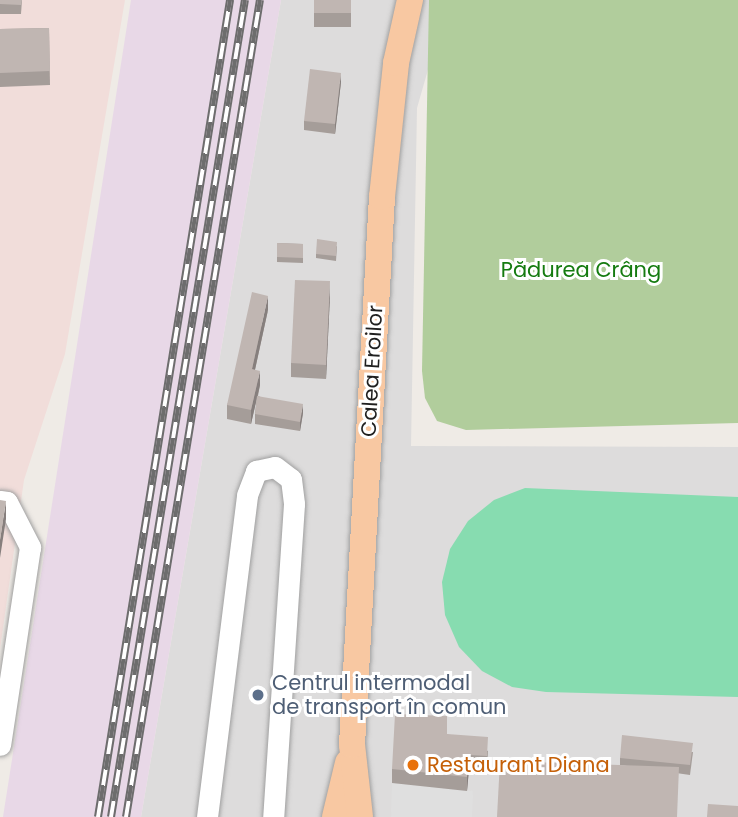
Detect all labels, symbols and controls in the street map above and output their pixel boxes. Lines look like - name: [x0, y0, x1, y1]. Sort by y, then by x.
- park label: Pădurea Crâng: [501, 257, 661, 283]
- street label: Calea Eroilor: [356, 304, 388, 438]
- place label: Centrul intermodal de transport în comun: [272, 670, 507, 720]
- marker: Centrul intermodal de transport în comun: [250, 687, 266, 703]
- place label: Restaurant Diana: [427, 752, 610, 778]
- marker: Restaurant Diana: [405, 757, 421, 773]

